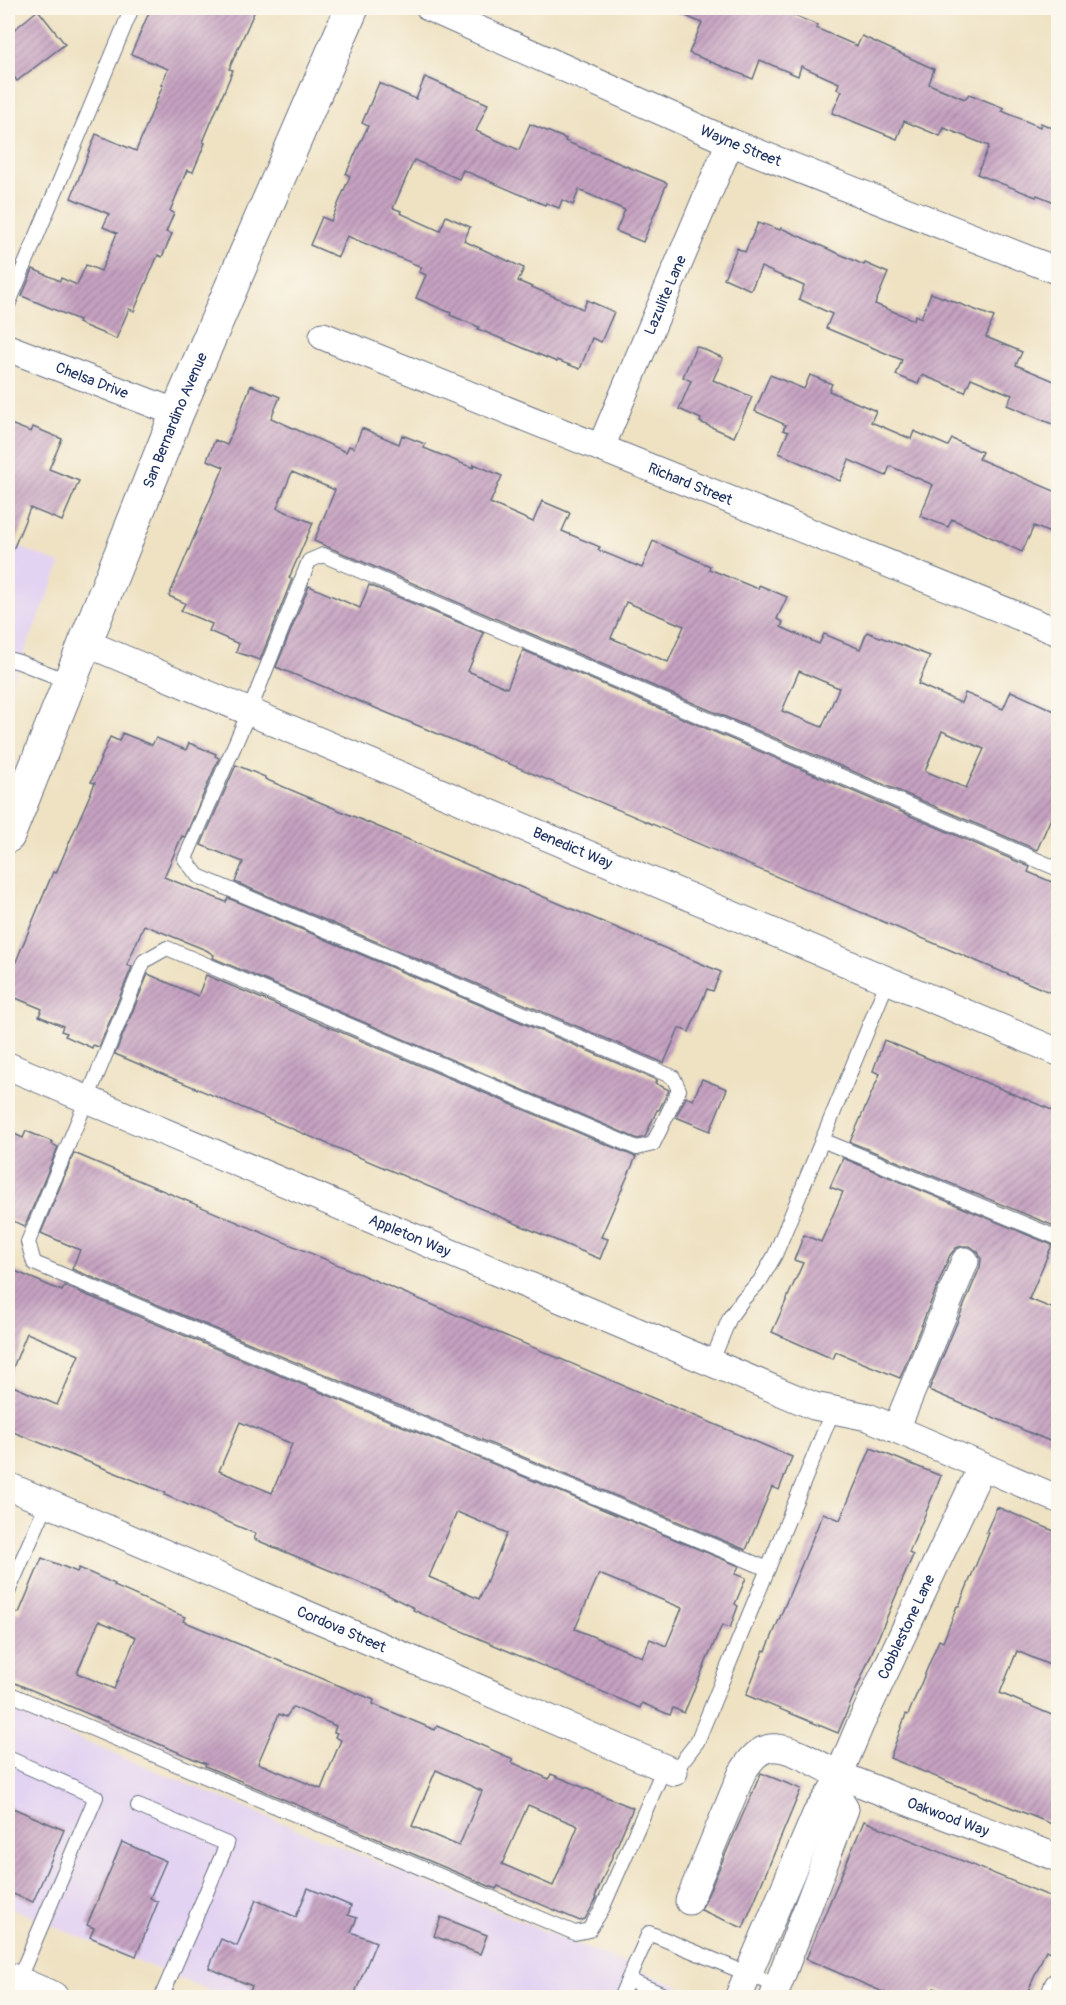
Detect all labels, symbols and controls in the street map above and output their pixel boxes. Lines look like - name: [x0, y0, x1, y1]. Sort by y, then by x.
- street label: Wayne Street: [697, 121, 785, 172]
- street label: Lazulite Lane: [640, 252, 691, 338]
- street label: San Bernardino Avenue: [139, 349, 212, 491]
- street label: Chelsa Drive: [53, 358, 131, 404]
- street label: Richard Street: [645, 459, 736, 510]
- street label: Benedict Way: [530, 823, 616, 874]
- street label: Appleton Way: [366, 1210, 454, 1262]
- street label: Cobblestone Lane: [874, 1571, 940, 1683]
- street label: Cordova Street: [294, 1602, 390, 1658]
- street label: Oakwood Way: [904, 1793, 992, 1841]

